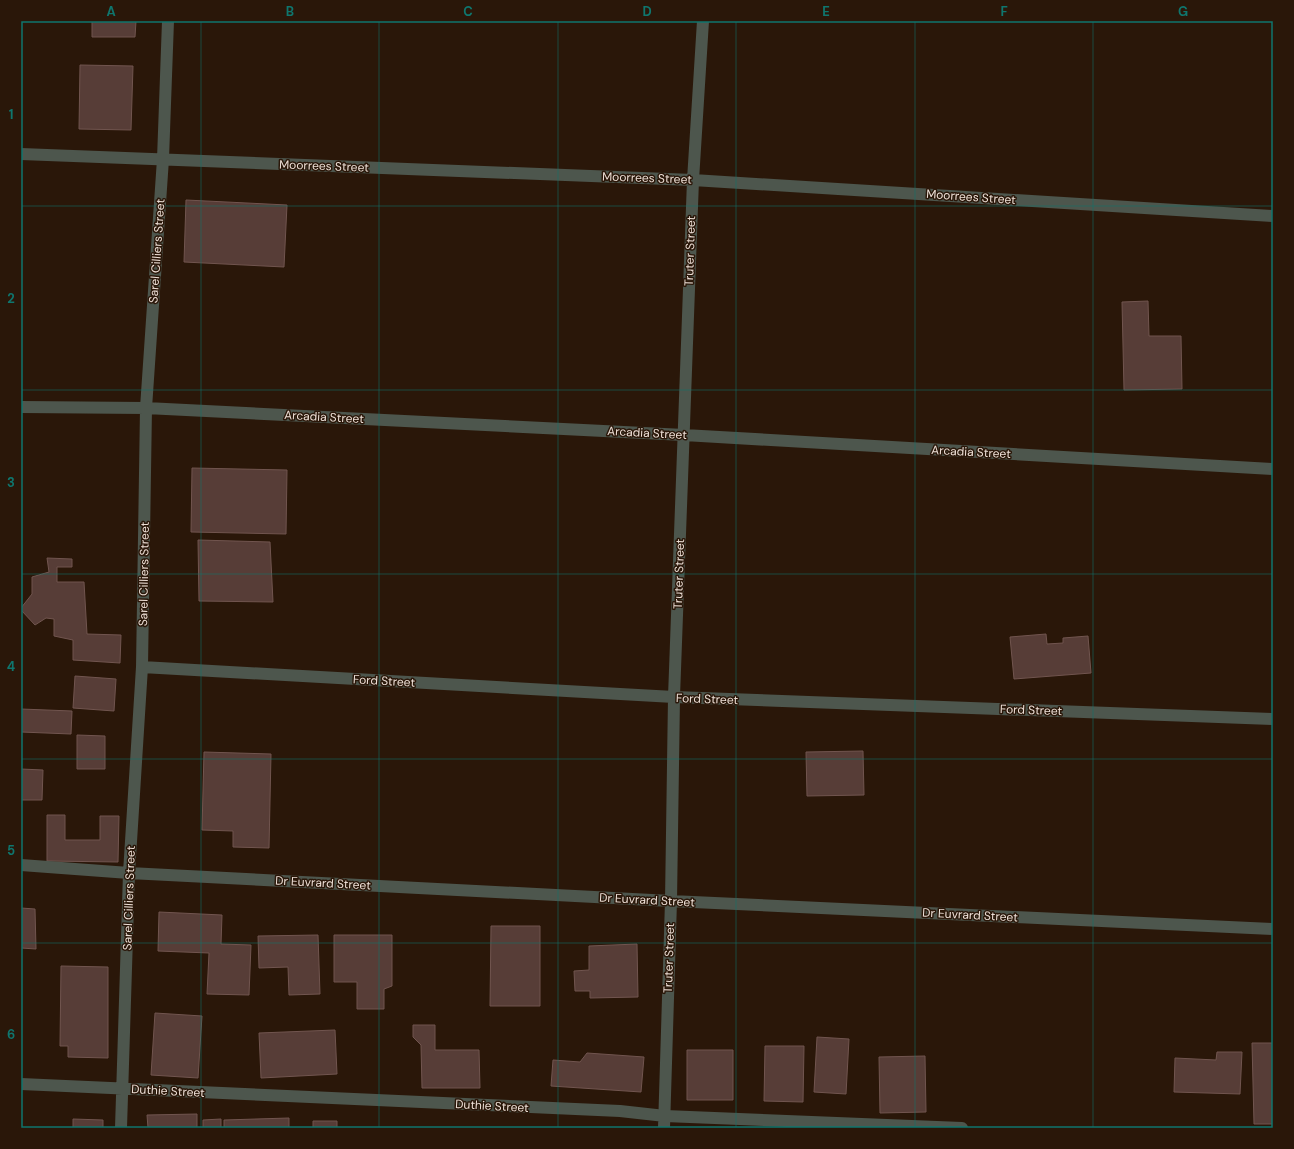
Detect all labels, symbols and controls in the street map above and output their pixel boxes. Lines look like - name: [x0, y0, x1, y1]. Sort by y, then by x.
- text: A: [106, 3, 116, 20]
- text: B: [286, 3, 294, 20]
- text: C: [463, 3, 473, 20]
- text: D: [642, 3, 652, 20]
- text: E: [822, 3, 830, 20]
- text: F: [1000, 3, 1008, 20]
- text: G: [1178, 3, 1188, 20]
- text: 1: [9, 106, 13, 123]
- street label: Moorrees Street: [279, 156, 369, 176]
- street label: Moorrees Street: [602, 168, 692, 188]
- street label: Moorrees Street: [926, 186, 1017, 208]
- street label: Sarel Cilliers Street: [145, 198, 169, 304]
- street label: Truter Street: [681, 215, 699, 286]
- text: 2: [7, 290, 15, 307]
- street label: Arcadia Street: [284, 407, 365, 427]
- street label: Arcadia Street: [607, 423, 688, 443]
- street label: Arcadia Street: [931, 442, 1012, 462]
- text: 3: [7, 474, 15, 491]
- street label: Sarel Cilliers Street: [135, 521, 153, 626]
- street label: Truter Street: [670, 538, 688, 609]
- text: 4: [7, 658, 15, 675]
- street label: Ford Street: [353, 671, 416, 691]
- street label: Ford Street: [676, 690, 739, 708]
- street label: Ford Street: [1000, 701, 1063, 719]
- text: 5: [7, 842, 15, 859]
- street label: Sarel Cilliers Street: [119, 845, 139, 951]
- street label: Dr Euvrard Street: [275, 873, 372, 894]
- street label: Dr Euvrard Street: [599, 890, 696, 911]
- street label: Dr Euvrard Street: [922, 905, 1019, 926]
- street label: Truter Street: [660, 922, 678, 993]
- text: 6: [7, 1026, 15, 1043]
- street label: Duthie Street: [131, 1081, 205, 1101]
- street label: Duthie Street: [455, 1096, 529, 1116]

